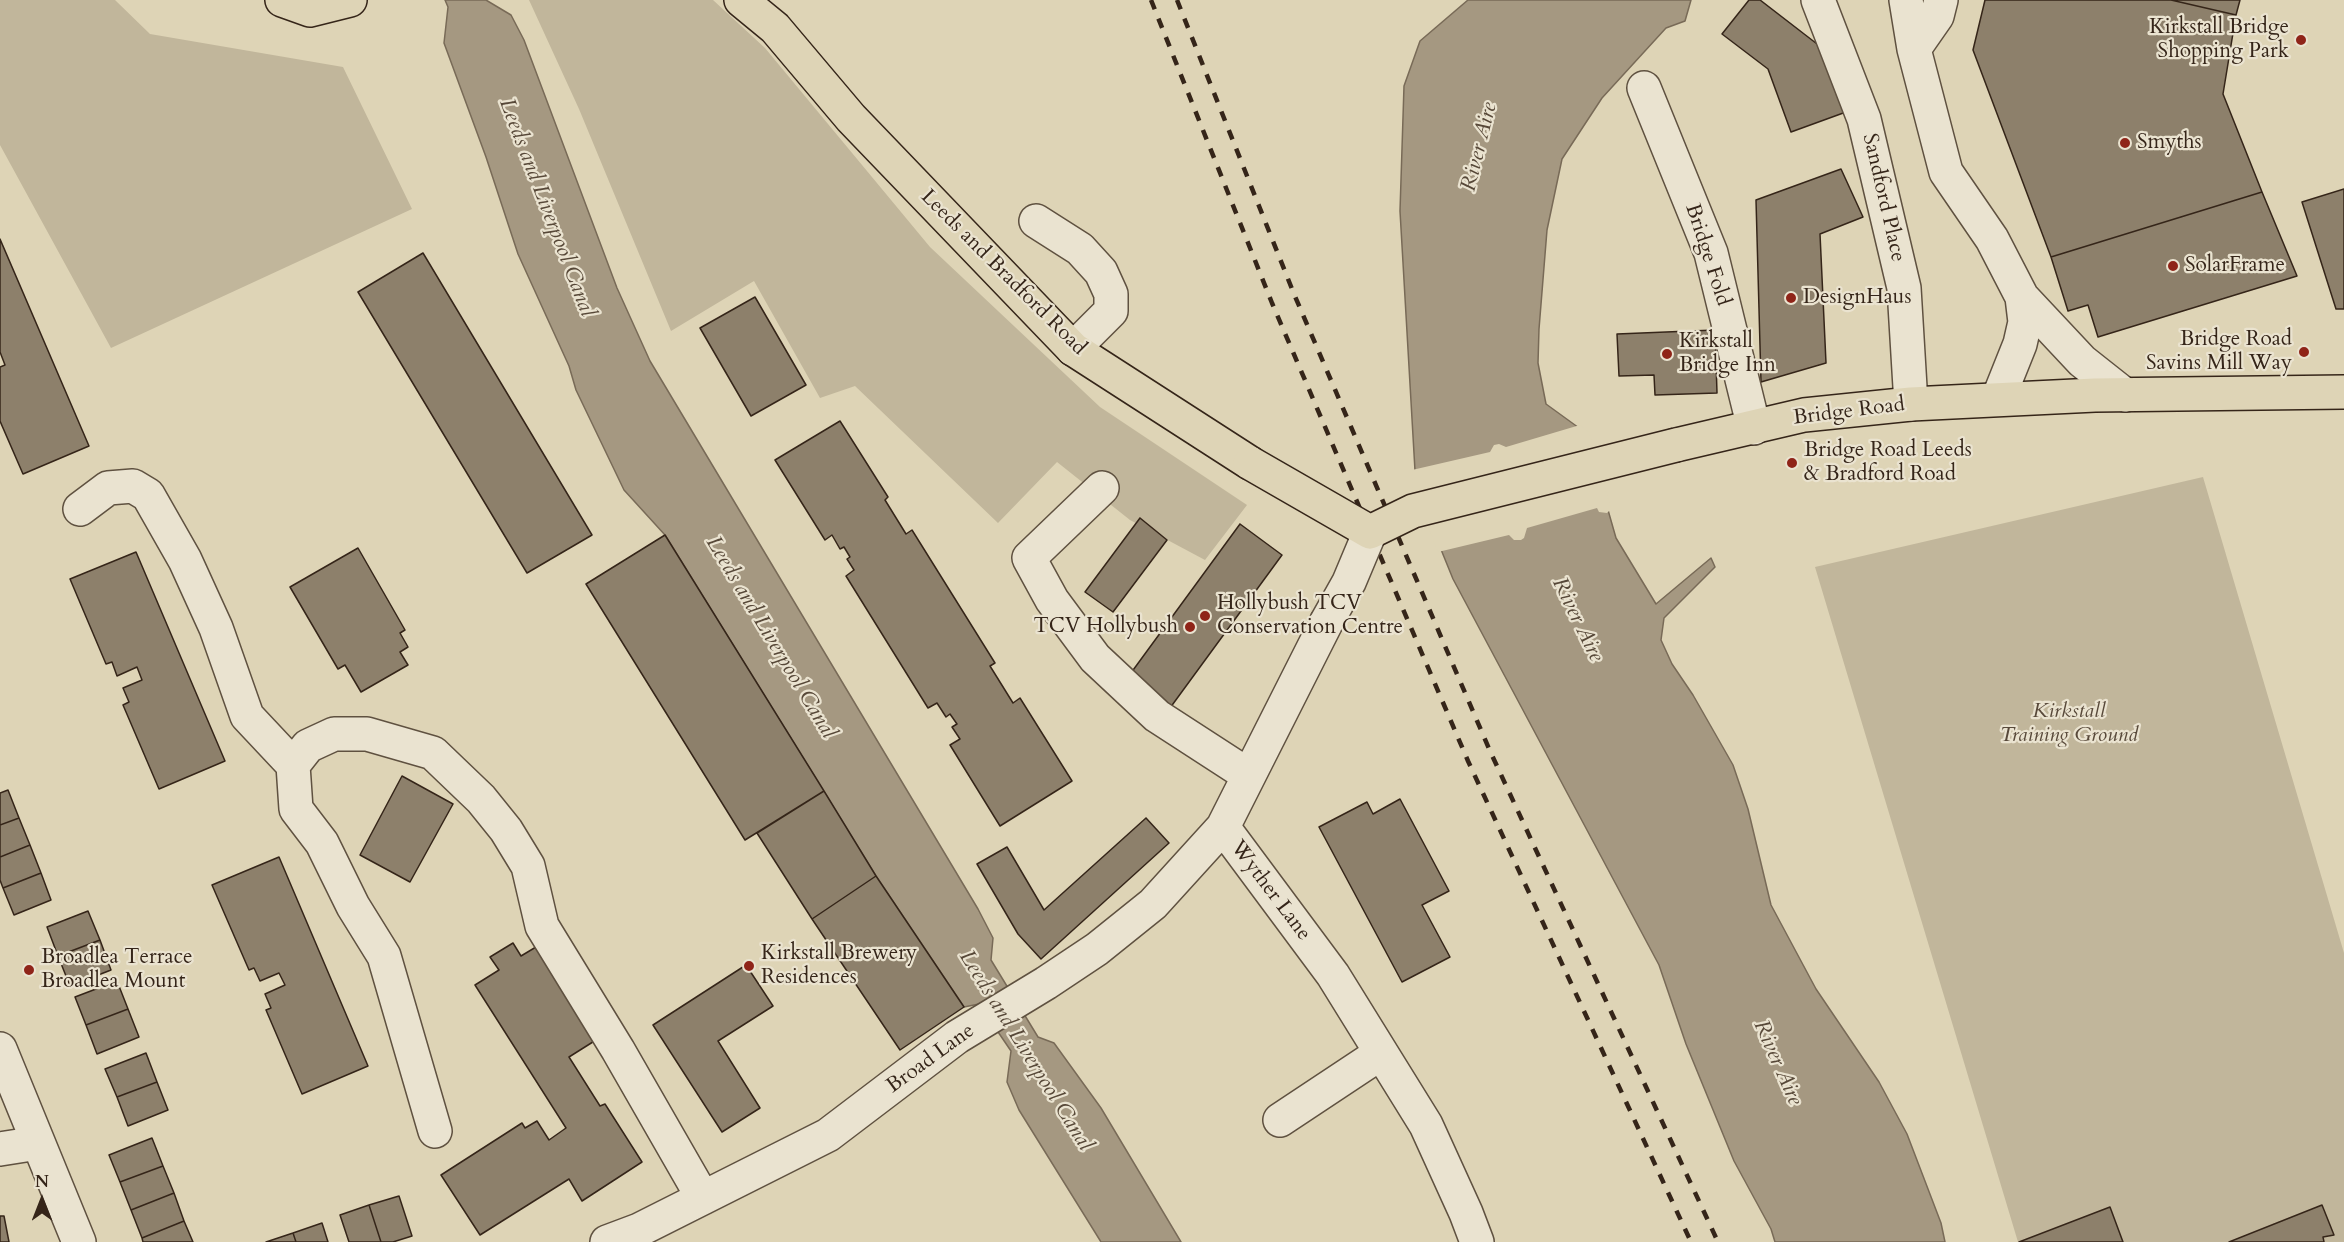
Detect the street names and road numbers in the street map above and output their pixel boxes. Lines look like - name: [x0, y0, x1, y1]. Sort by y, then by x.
- street label: Sandford Place: [1856, 131, 1910, 265]
- street label: Leeds and Bradford Road: [915, 185, 1091, 361]
- street label: Bridge Fold: [1679, 201, 1735, 309]
- street label: Bridge Road: [1792, 393, 1906, 431]
- street label: Wyther Lane: [1224, 836, 1316, 946]
- street label: Broad Lane: [882, 1019, 980, 1099]

